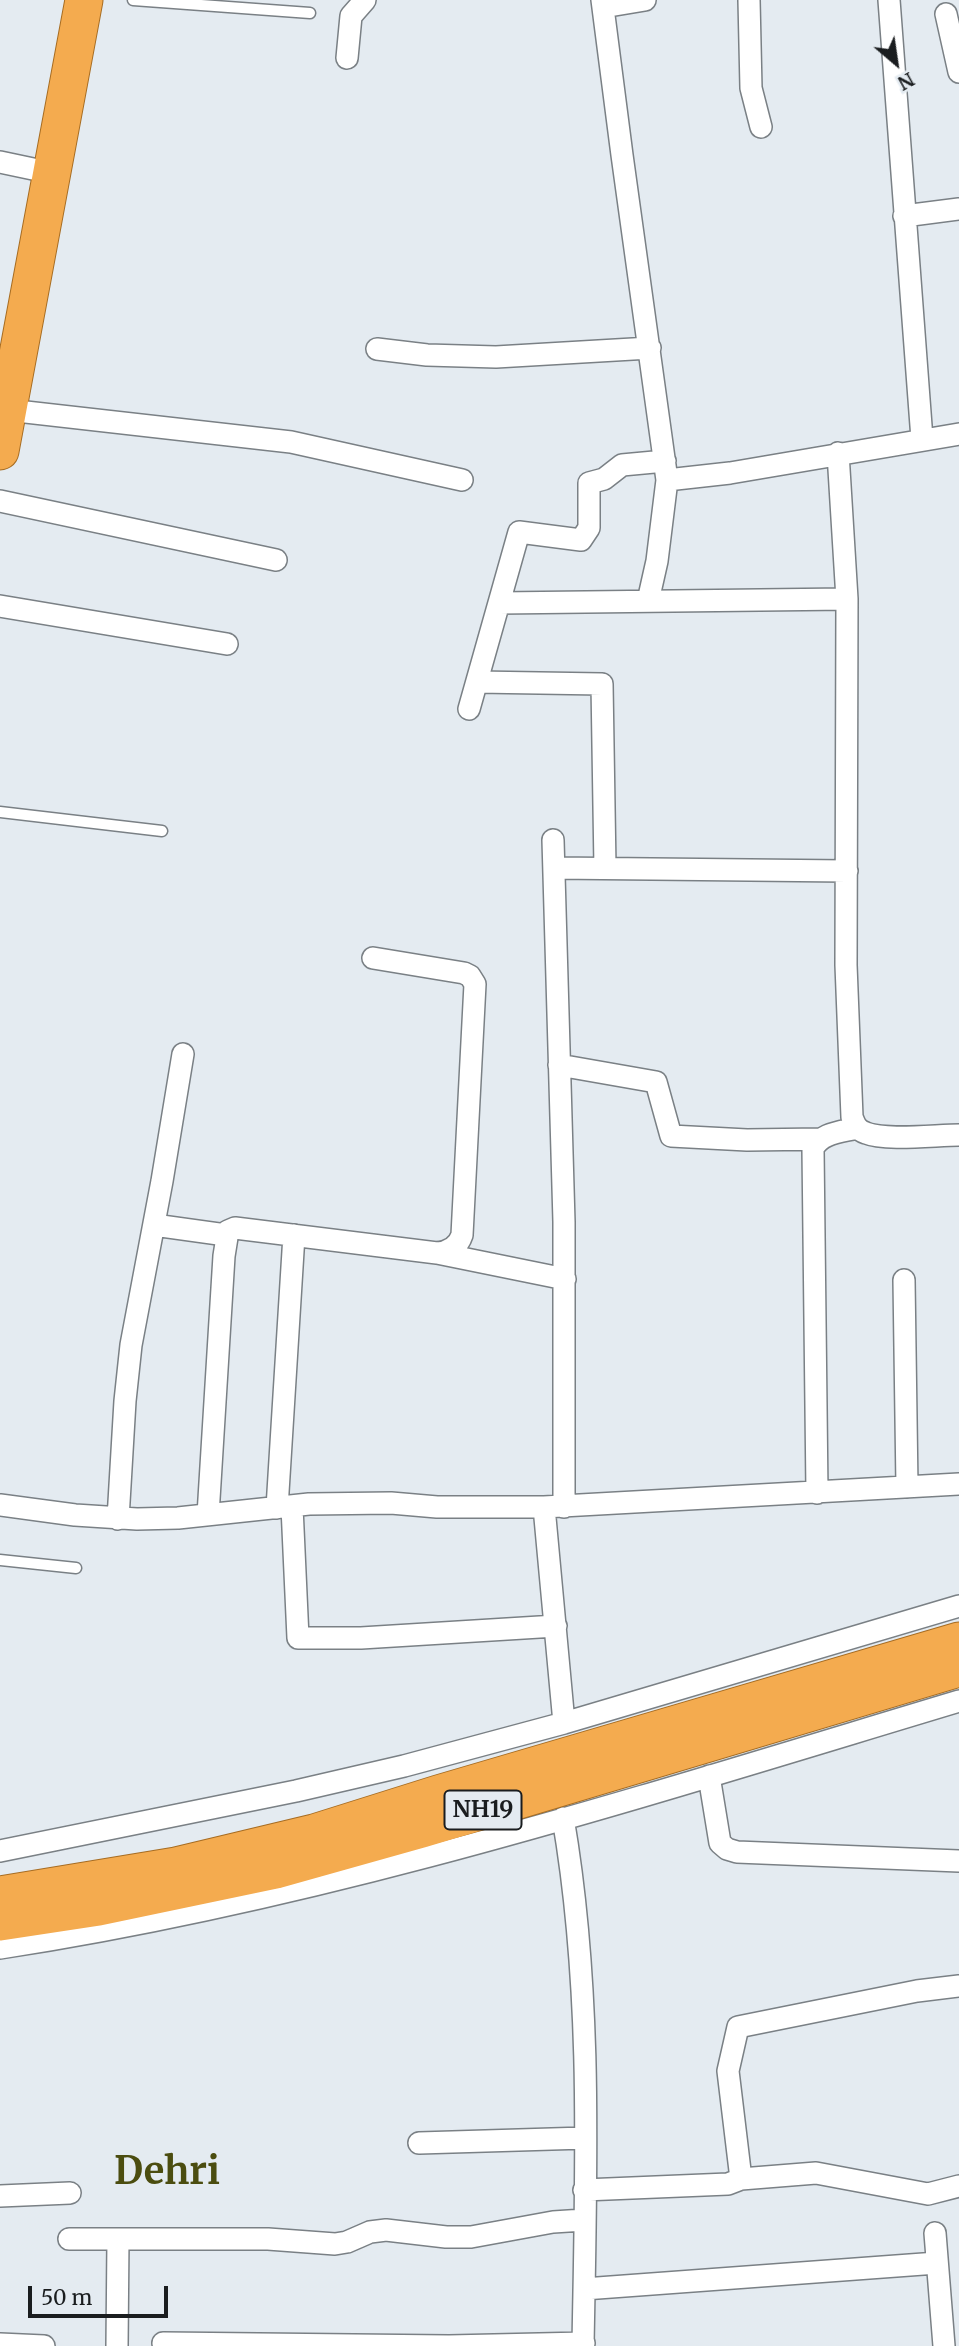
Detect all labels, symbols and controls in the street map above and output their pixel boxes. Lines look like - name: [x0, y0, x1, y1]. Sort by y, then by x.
- north arrow: [861, 28, 931, 98]
- text: N: [894, 67, 919, 95]
- road number: NH19: [444, 1790, 522, 1829]
- district label: Dehri: [114, 2150, 220, 2196]
- scale bar: [32, 2272, 172, 2316]
- text: 50 m: [41, 2284, 92, 2311]

